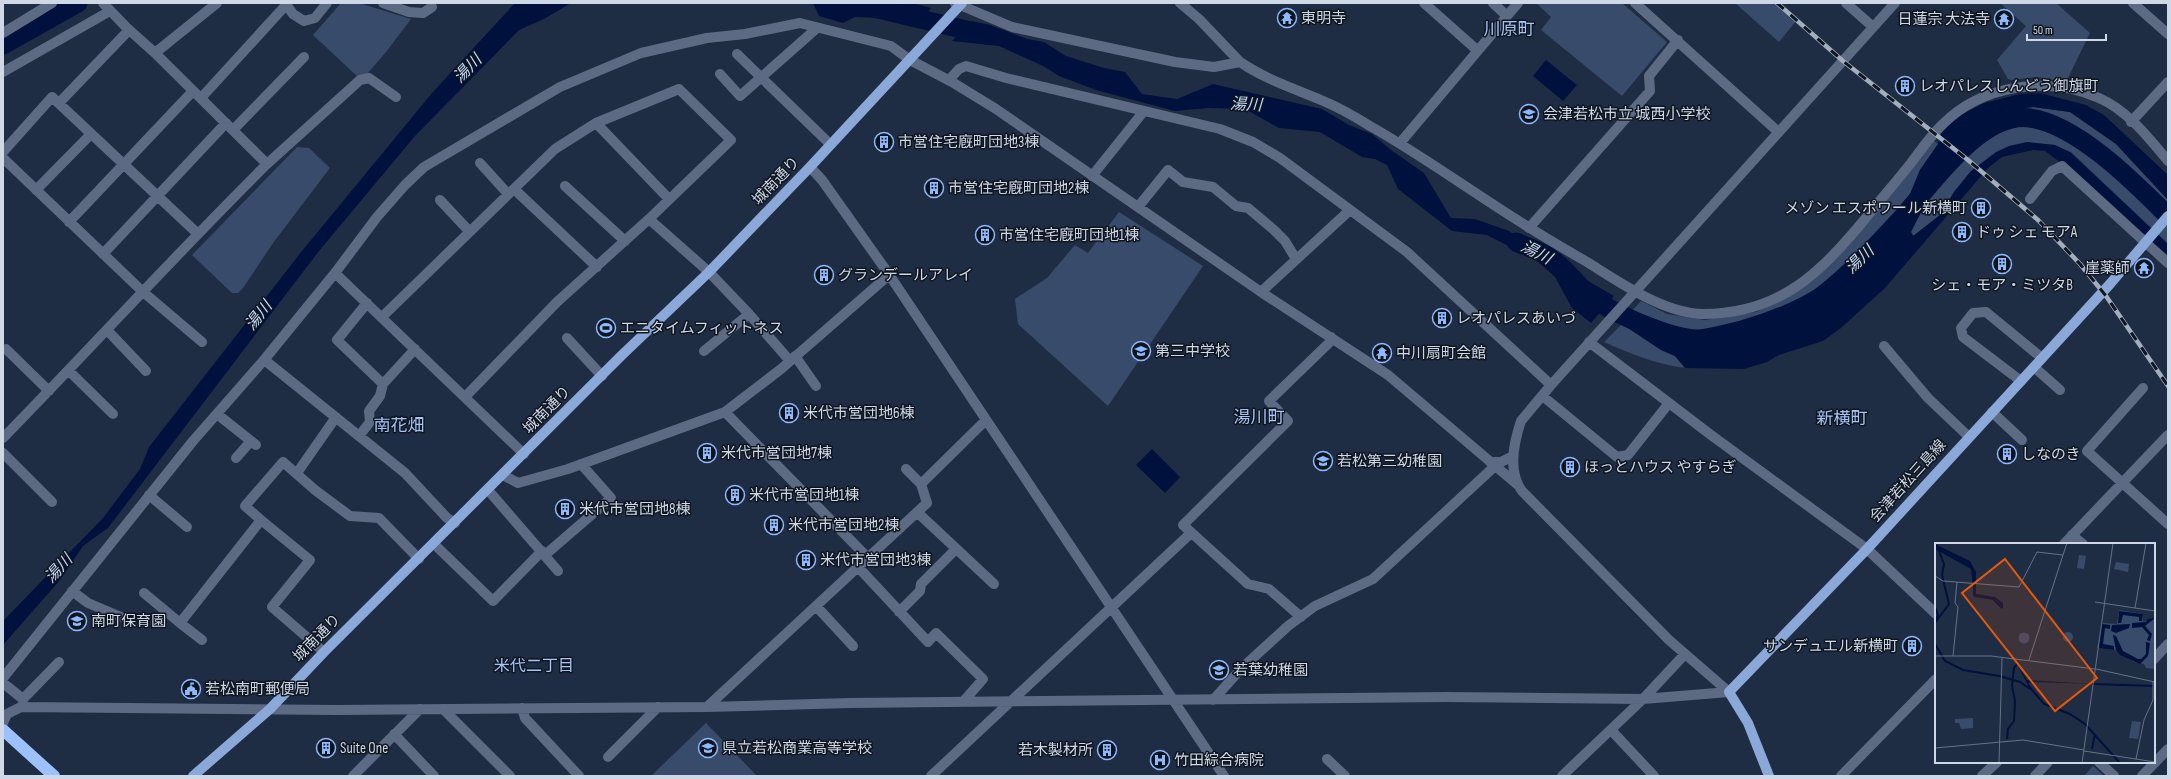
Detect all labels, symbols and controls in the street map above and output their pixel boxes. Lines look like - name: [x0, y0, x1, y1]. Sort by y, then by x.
- temple icon: 東明寺: [1276, 7, 1298, 29]
- temple icon: 日蓮宗 大法寺: [1993, 8, 2015, 30]
- place label: 東明寺: [1301, 9, 1346, 28]
- place label: 日蓮宗 大法寺: [1898, 10, 1990, 29]
- scale bar: [2027, 16, 2106, 42]
- district label: 川原町: [1484, 20, 1535, 40]
- text: 50 m: [2033, 23, 2053, 38]
- water label: 湯川: [450, 49, 487, 87]
- building icon: レオパレスしんどう御旗町: [1894, 75, 1916, 97]
- place label: レオパレスしんどう御旗町: [1919, 77, 2099, 96]
- water label: 湯川: [1230, 95, 1264, 115]
- school or university icon: 会津若松市立 城西小学校: [1518, 103, 1540, 125]
- place label: 会津若松市立 城西小学校: [1543, 105, 1710, 124]
- building icon: 市営住宅廐町団地3棟: [873, 131, 895, 153]
- place label: 市営住宅廐町団地3棟: [898, 133, 1039, 152]
- street label: 城南通り: [748, 153, 804, 209]
- building icon: 市営住宅廐町団地2棟: [923, 177, 945, 199]
- place label: 市営住宅廐町団地2棟: [948, 179, 1089, 198]
- building icon: メゾン エスポワール新横町: [1970, 197, 1992, 219]
- place label: メゾン エスポワール新横町: [1785, 199, 1967, 218]
- building icon: ドゥ シェ モアA: [1951, 221, 1973, 243]
- place label: ドゥ シェ モアA: [1976, 223, 2078, 242]
- building icon: 市営住宅廐町団地1棟: [974, 224, 996, 246]
- place label: 市営住宅廐町団地1棟: [999, 226, 1139, 245]
- water label: 湯川: [1517, 237, 1556, 270]
- water label: 湯川: [1842, 241, 1880, 278]
- building icon: シェ・モア・ミツタB: [1991, 253, 2013, 275]
- temple icon: 崖薬師: [2133, 257, 2155, 279]
- place label: 崖薬師: [2085, 259, 2130, 278]
- building icon: グランデールアレイ: [813, 264, 835, 286]
- place label: グランデールアレイ: [838, 266, 973, 285]
- place label: シェ・モア・ミツタB: [1931, 276, 2073, 295]
- water label: 湯川: [242, 296, 278, 334]
- building icon: レオパレスあいづ: [1431, 307, 1453, 329]
- place label: レオパレスあいづ: [1456, 309, 1576, 328]
- sports icon: エニタイムフィットネス: [595, 317, 617, 339]
- place label: エニタイムフィットネス: [620, 319, 784, 338]
- school or university icon: 第三中学校: [1130, 340, 1152, 362]
- place label: 第三中学校: [1155, 342, 1230, 361]
- temple icon: 中川扇町会館: [1371, 342, 1393, 364]
- place label: 中川扇町会館: [1396, 344, 1486, 363]
- street label: 城南通り: [519, 382, 575, 438]
- building icon: 米代市営団地6棟: [778, 402, 800, 424]
- place label: 米代市営団地6棟: [803, 404, 915, 423]
- district label: 湯川町: [1234, 408, 1285, 428]
- district label: 新横町: [1817, 409, 1868, 429]
- district label: 南花畑: [374, 416, 425, 436]
- street label: 会津若松三島線: [1866, 436, 1950, 526]
- building icon: 米代市営団地7棟: [696, 442, 718, 464]
- building icon: しなのき: [1996, 443, 2018, 465]
- place label: 米代市営団地7棟: [721, 444, 832, 463]
- place label: しなのき: [2021, 445, 2081, 464]
- school or university icon: 若松第三幼稚園: [1312, 450, 1334, 472]
- place label: 若松第三幼稚園: [1337, 452, 1442, 471]
- building icon: ほっとハウス やすらぎ: [1559, 456, 1581, 478]
- place label: ほっとハウス やすらぎ: [1584, 458, 1736, 477]
- building icon: 米代市営団地1棟: [724, 484, 746, 506]
- place label: 米代市営団地1棟: [749, 486, 859, 505]
- building icon: 米代市営団地8棟: [554, 498, 576, 520]
- place label: 米代市営団地8棟: [579, 500, 691, 519]
- building icon: 米代市営団地2棟: [763, 514, 785, 536]
- place label: 米代市営団地2棟: [788, 516, 899, 535]
- inset map: [1935, 543, 2155, 763]
- water label: 湯川: [41, 549, 78, 587]
- building icon: 米代市営団地3棟: [795, 549, 817, 571]
- place label: 米代市営団地3棟: [820, 551, 931, 570]
- school or university icon: 南町保育園: [66, 610, 88, 632]
- street label: 城南通り: [289, 610, 345, 666]
- place label: 南町保育園: [91, 612, 166, 631]
- building icon: サンデュエル新横町: [1901, 635, 1923, 657]
- place label: サンデュエル新横町: [1763, 637, 1898, 656]
- district label: 米代二丁目: [494, 657, 574, 676]
- school or university icon: 若葉幼稚園: [1208, 659, 1230, 681]
- place label: 若葉幼稚園: [1233, 661, 1308, 680]
- public building icon: 若松南町郵便局: [180, 678, 202, 700]
- place label: 若松南町郵便局: [205, 680, 310, 699]
- building icon: Suite One: [315, 737, 337, 759]
- school or university icon: 県立若松商業高等学校: [697, 737, 719, 759]
- place label: Suite One: [340, 739, 388, 758]
- place label: 県立若松商業高等学校: [722, 739, 872, 758]
- building icon: 若木製材所: [1096, 739, 1118, 761]
- place label: 若木製材所: [1018, 741, 1093, 760]
- hospital icon: 竹田綜合病院: [1149, 749, 1171, 771]
- place label: 竹田綜合病院: [1174, 751, 1264, 770]

